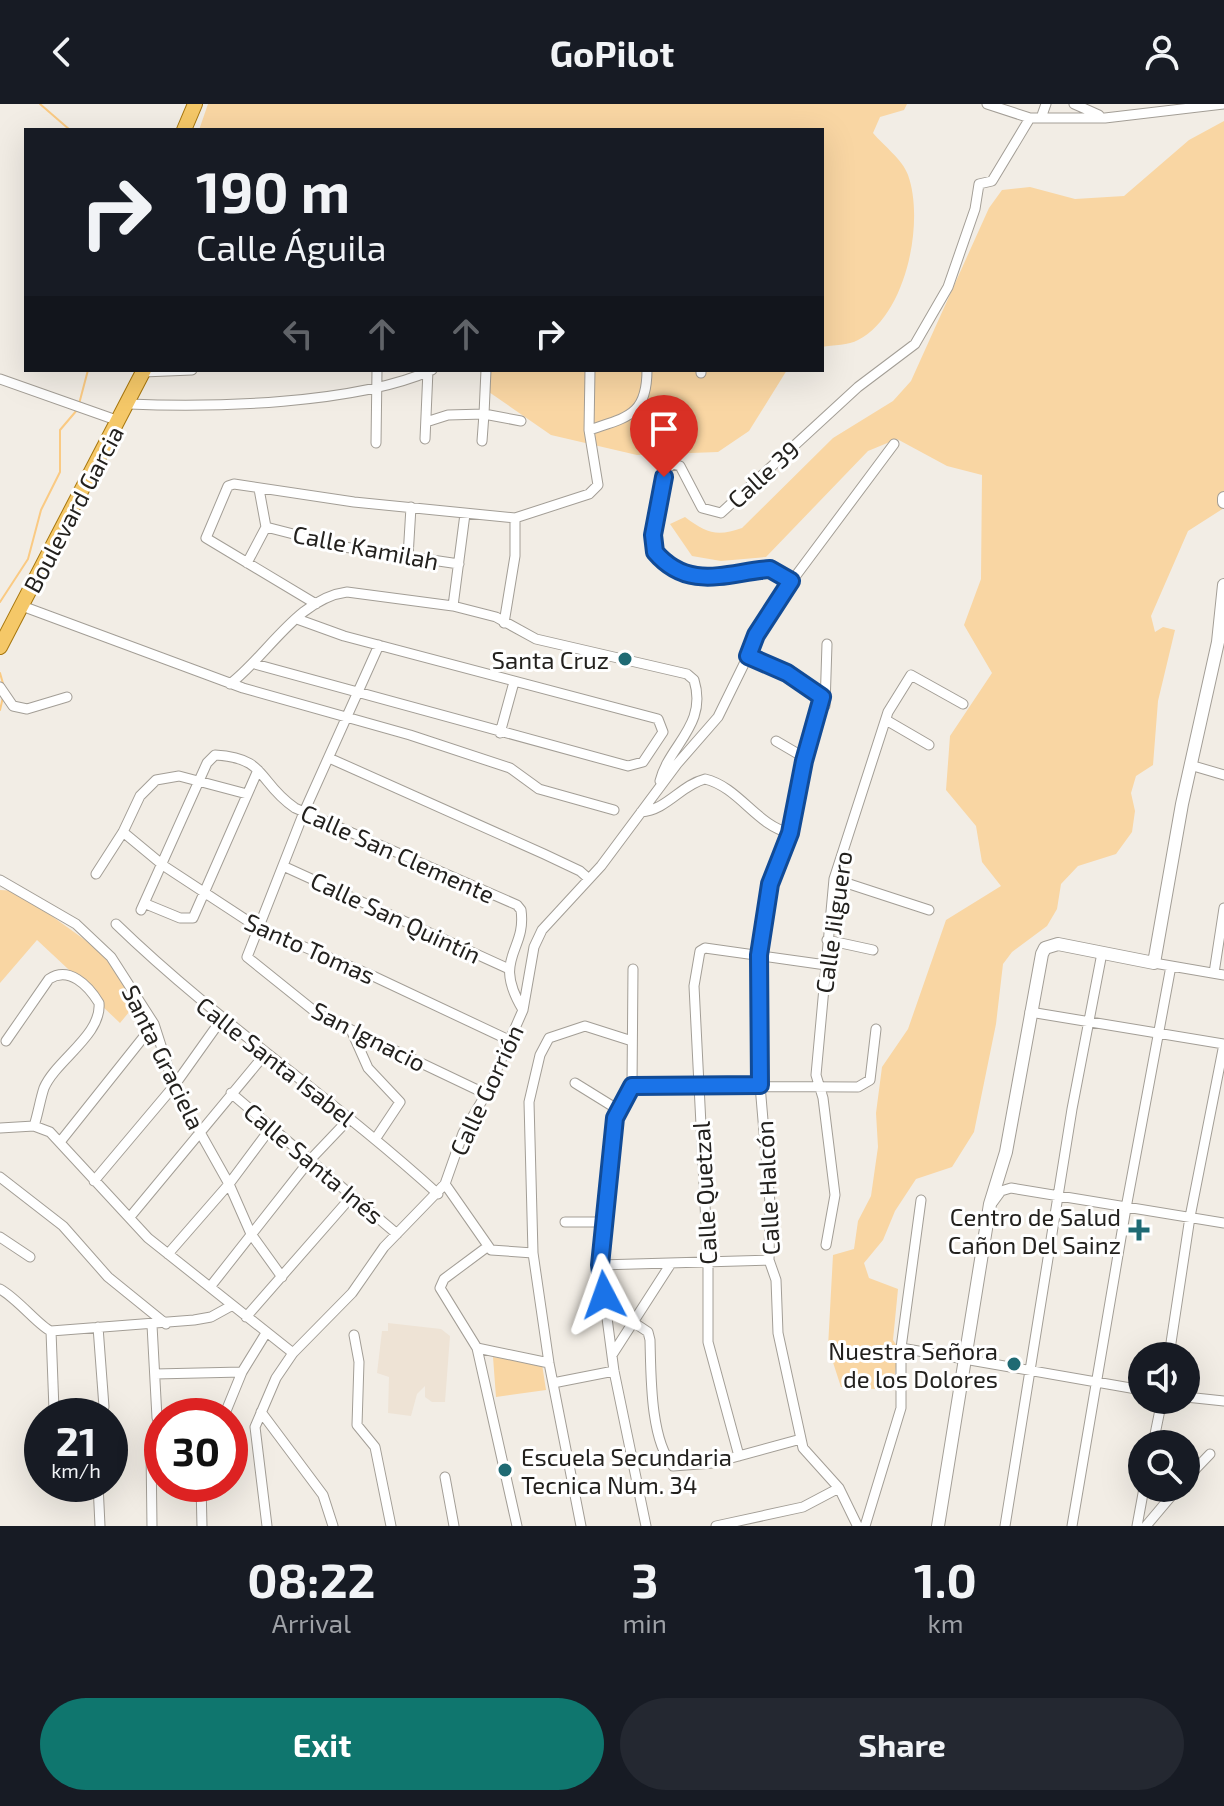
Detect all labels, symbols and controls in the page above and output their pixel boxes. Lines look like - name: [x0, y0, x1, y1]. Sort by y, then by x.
- icon: back: [40, 30, 84, 74]
- icon: person: [1140, 30, 1184, 74]
- text: GoPilot: [550, 31, 674, 74]
- text: 190 m: [196, 157, 350, 224]
- icon: right: [64, 160, 168, 264]
- text: Calle Águila: [196, 225, 387, 268]
- icon: left: [276, 312, 320, 356]
- icon: ahead: [360, 312, 404, 356]
- icon: ahead: [444, 312, 488, 356]
- icon: right: [528, 312, 572, 356]
- pin: [630, 395, 698, 477]
- icon: arrive: [642, 407, 686, 451]
- street label: Boulevard Garcia: [17, 421, 129, 597]
- street label: Calle 39: [721, 434, 805, 514]
- street label: Calle Kamilah: [291, 519, 441, 575]
- place label: Santa Cruz: [492, 645, 609, 674]
- marker: Santa Cruz: [616, 650, 634, 668]
- street label: Calle San Clemente: [297, 797, 499, 909]
- street label: Calle Jilguero: [809, 849, 857, 995]
- street label: Calle San Quintín: [306, 865, 486, 969]
- street label: Santo Tomas: [240, 906, 380, 990]
- street label: Santa Graciela: [117, 980, 211, 1134]
- street label: Calle Santa Isabel: [191, 990, 361, 1132]
- street label: San Ignacio: [307, 995, 431, 1077]
- street label: Calle Gorrión: [443, 1020, 529, 1160]
- street label: Calle Santa Inés: [238, 1096, 390, 1230]
- street label: Calle Halcón: [749, 1120, 785, 1256]
- street label: Calle Quetzal: [686, 1121, 722, 1265]
- place label: Centro de Salud Cañon Del Sainz: [948, 1202, 1121, 1259]
- marker: Centro de Salud Cañon Del Sainz: [1128, 1219, 1150, 1241]
- position arrow: [562, 1253, 646, 1337]
- place label: Nuestra Señora de los Dolores: [828, 1336, 998, 1393]
- map controls: [1128, 1342, 1200, 1502]
- button: sound: [1128, 1342, 1200, 1414]
- marker: Nuestra Señora de los Dolores: [1005, 1355, 1023, 1373]
- speed limit sign: 30: [144, 1398, 248, 1502]
- text: 21: [56, 1416, 96, 1464]
- button: search: [1128, 1430, 1200, 1502]
- place label: Escuela Secundaria Tecnica Num. 34: [521, 1442, 732, 1499]
- text: km/h: [51, 1458, 101, 1482]
- marker: Escuela Secundaria Tecnica Num. 34: [496, 1461, 514, 1479]
- text: 08:22: [247, 1550, 375, 1608]
- text: 3: [631, 1550, 658, 1608]
- text: 1.0: [914, 1550, 977, 1608]
- text: Arrival: [272, 1607, 351, 1638]
- text: min: [623, 1607, 667, 1638]
- text: km: [927, 1607, 963, 1638]
- button: Exit: [40, 1698, 604, 1790]
- button: Share: [620, 1698, 1184, 1790]

